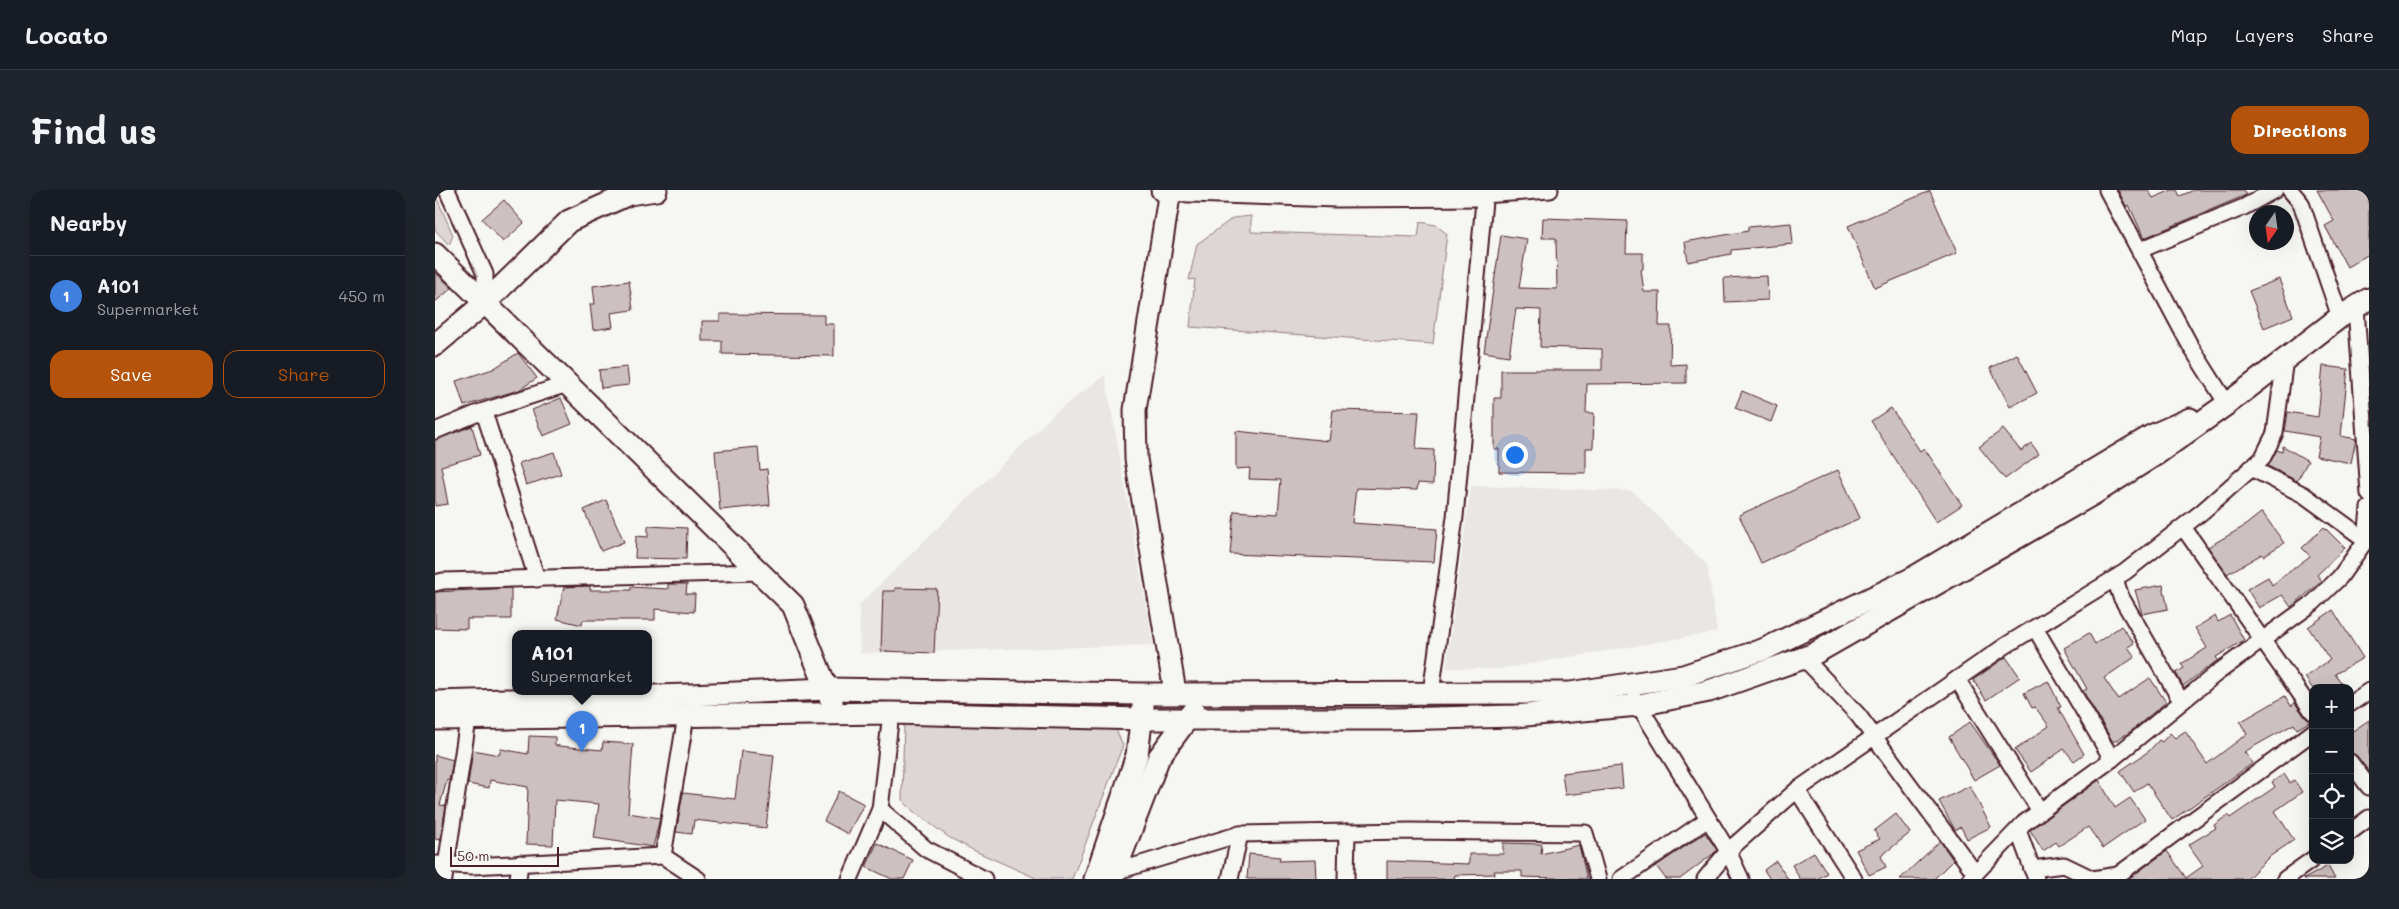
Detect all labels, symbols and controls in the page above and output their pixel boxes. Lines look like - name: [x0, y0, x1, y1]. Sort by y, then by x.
- text: Locato: [25, 19, 108, 50]
- text: Map: [2171, 23, 2207, 47]
- text: Layers: [2235, 23, 2294, 47]
- text: Share: [2322, 23, 2374, 47]
- button: Directions: [2231, 106, 2369, 154]
- text: Find us: [30, 107, 157, 153]
- north arrow: [2249, 205, 2294, 250]
- text: Nearby: [50, 209, 127, 236]
- text: A101: [97, 273, 139, 298]
- text: 1: [62, 285, 70, 306]
- text: 450 m: [339, 285, 385, 306]
- text: Supermarket: [97, 298, 199, 319]
- button: Save: [50, 350, 213, 398]
- button: Share: [223, 350, 385, 398]
- your location: [1502, 442, 1528, 468]
- popup: [512, 630, 652, 695]
- text: A101: [531, 640, 573, 665]
- text: Supermarket: [531, 665, 633, 686]
- map controls: [2309, 684, 2354, 864]
- button: +: [2309, 684, 2354, 729]
- pin: 1: [566, 711, 598, 752]
- button: −: [2309, 729, 2354, 774]
- button: locate: [2309, 774, 2354, 819]
- button: layers: [2309, 819, 2354, 864]
- scale bar: [450, 844, 559, 867]
- text: 50 m: [457, 846, 489, 865]

